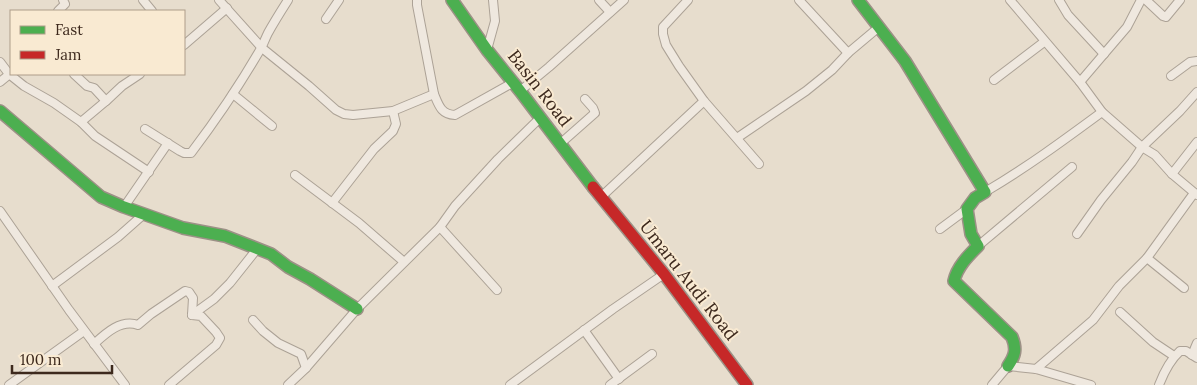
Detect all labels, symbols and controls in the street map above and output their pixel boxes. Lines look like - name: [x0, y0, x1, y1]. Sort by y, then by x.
- legend: [10, 10, 185, 75]
- text: Fast: [55, 20, 83, 39]
- text: Jam: [54, 45, 82, 64]
- street label: Basin Road: [503, 45, 577, 131]
- street label: Umaru Audi Road: [635, 215, 743, 345]
- scale bar: [12, 342, 112, 374]
- text: 100 m: [20, 350, 61, 369]

